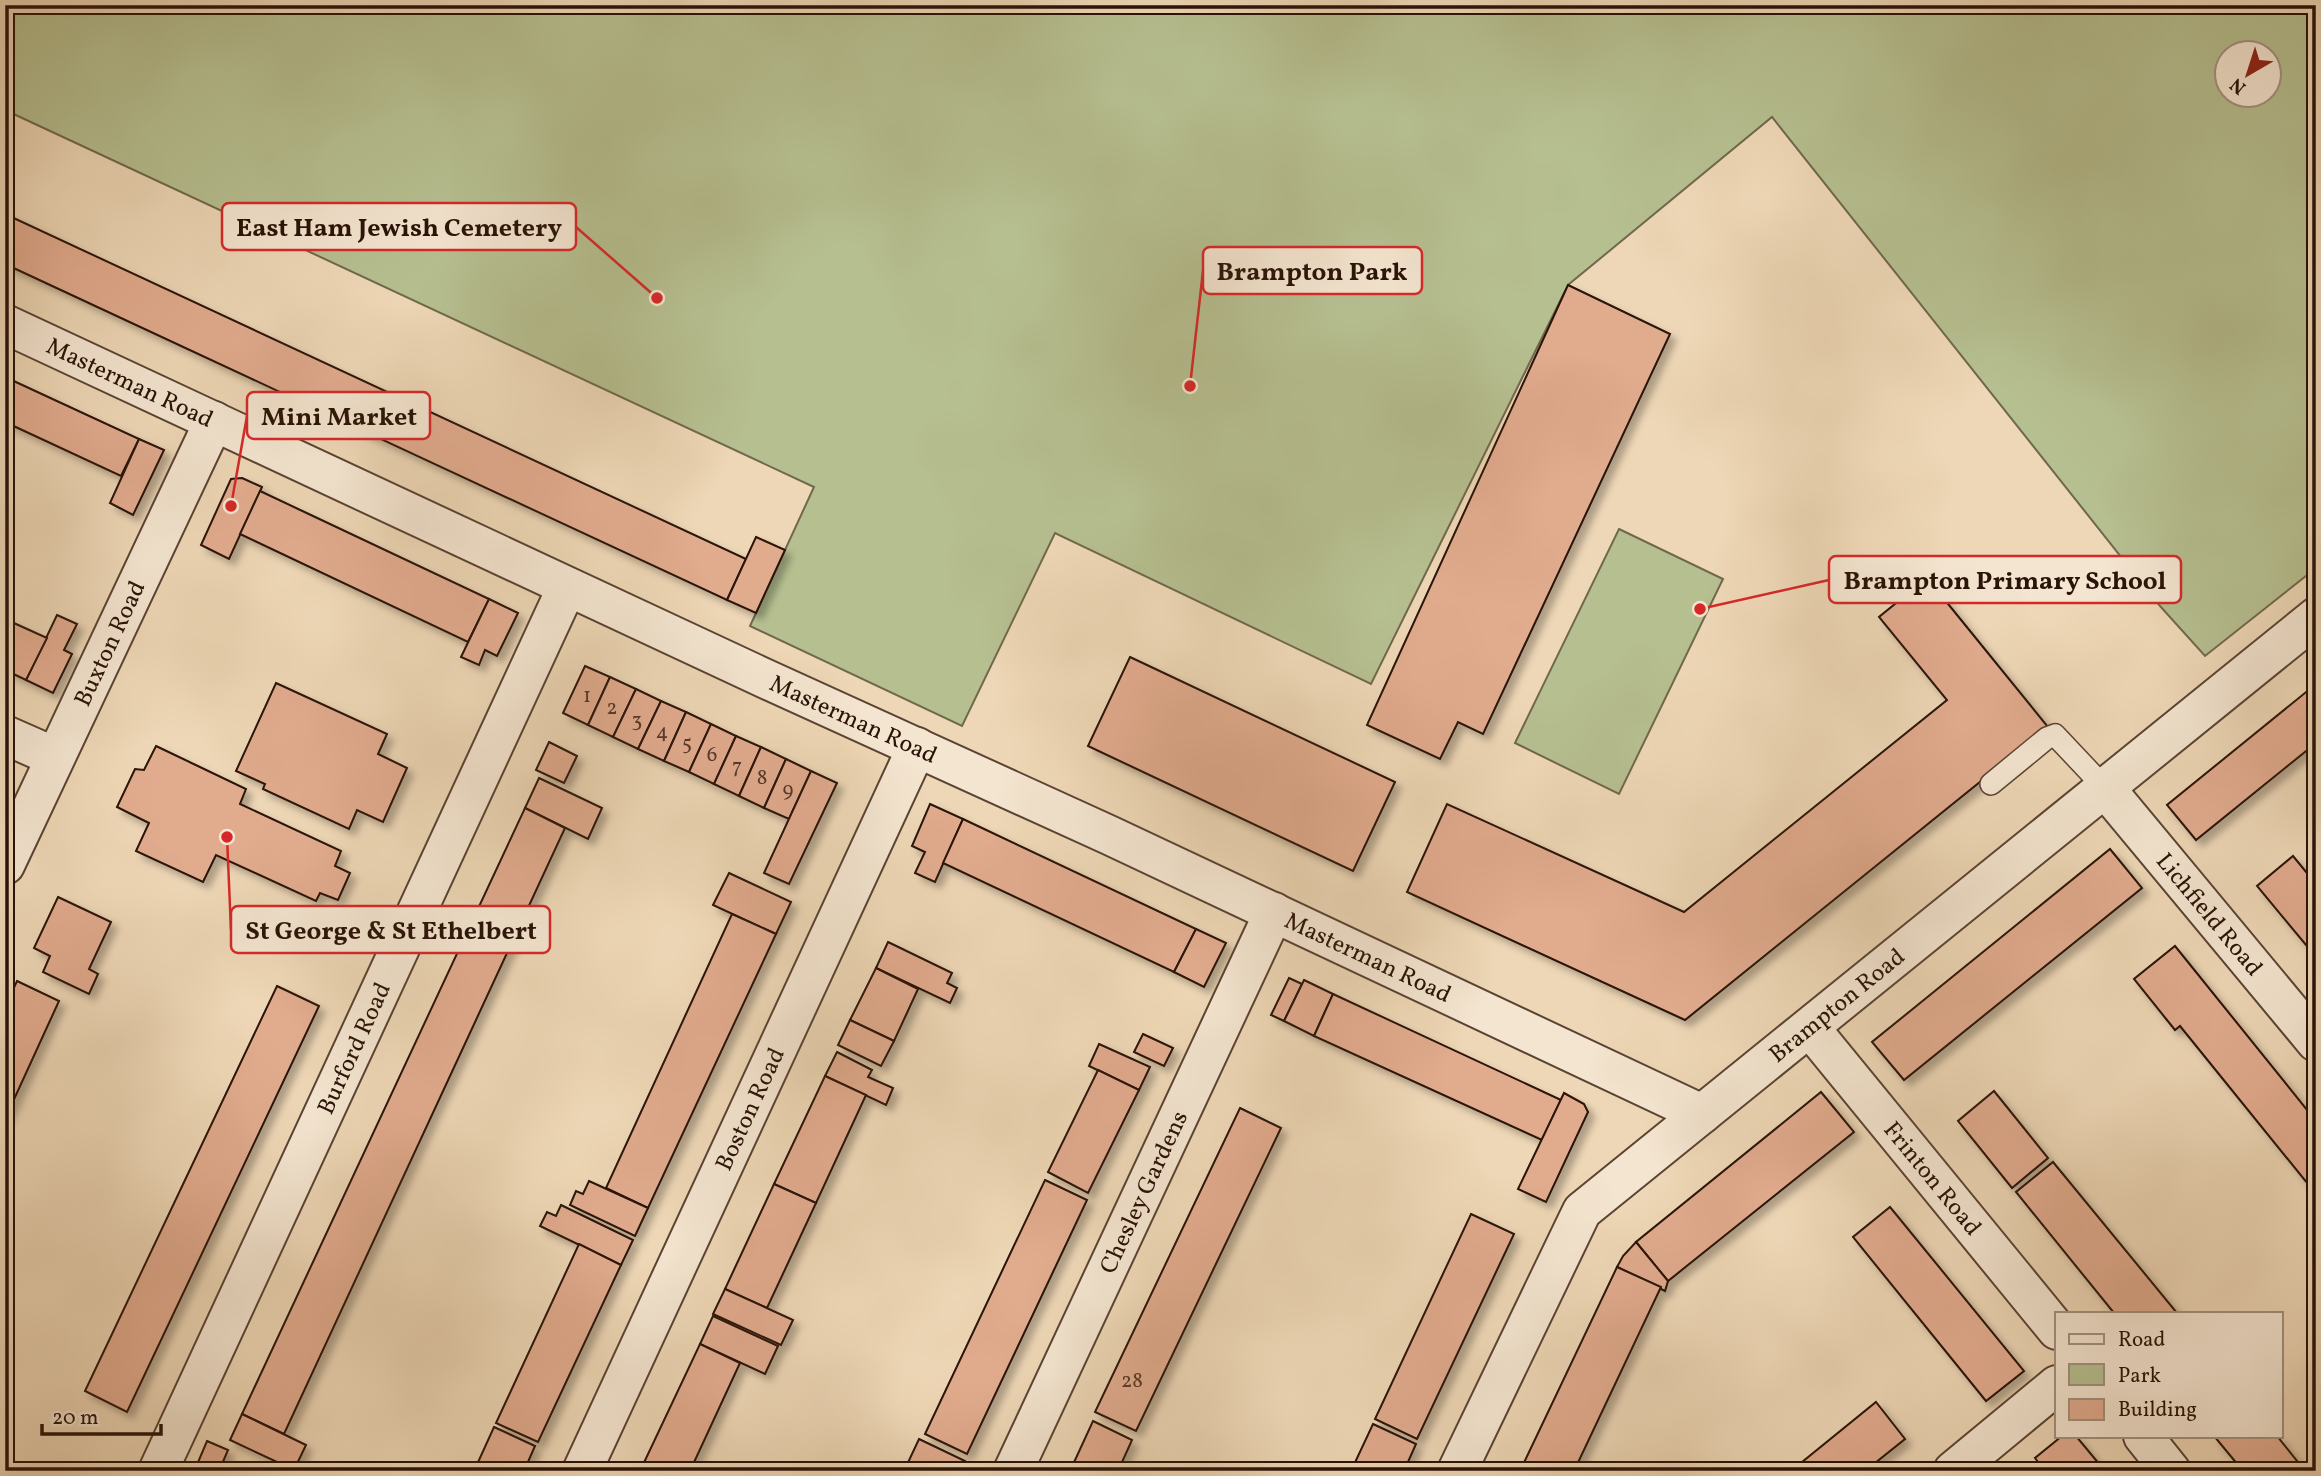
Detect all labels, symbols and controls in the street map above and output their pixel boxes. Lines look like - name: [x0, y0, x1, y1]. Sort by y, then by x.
- north arrow: [2212, 38, 2282, 108]
- text: N: [2225, 71, 2252, 100]
- callout: East Ham Jewish Cemetery: [222, 203, 576, 250]
- text: East Ham Jewish Cemetery: [236, 211, 562, 247]
- callout: Brampton Park: [1203, 247, 1422, 294]
- text: Brampton Park: [1216, 255, 1408, 291]
- street label: Masterman Road: [40, 331, 218, 438]
- callout: Mini Market: [247, 392, 430, 439]
- text: Mini Market: [261, 400, 417, 436]
- callout: Brampton Primary School: [1829, 556, 2181, 603]
- text: Brampton Primary School: [1844, 564, 2167, 600]
- street label: Buxton Road: [67, 576, 155, 713]
- street label: Masterman Road: [763, 668, 942, 774]
- house number: 1: [583, 682, 591, 711]
- house number: 2: [606, 694, 618, 723]
- house number: 3: [632, 706, 642, 735]
- house number: 4: [656, 718, 668, 747]
- house number: 5: [682, 729, 692, 758]
- house number: 6: [707, 741, 717, 770]
- house number: 7: [732, 753, 742, 782]
- house number: 8: [757, 764, 767, 793]
- house number: 9: [783, 776, 794, 805]
- street label: Lichfield Road: [2147, 846, 2270, 985]
- street label: Masterman Road: [1278, 905, 1456, 1013]
- callout: St George & St Ethelbert: [231, 906, 550, 953]
- text: St George & St Ethelbert: [245, 914, 537, 950]
- street label: Brampton Road: [1763, 941, 1913, 1072]
- street label: Burford Road: [310, 977, 401, 1121]
- street label: Boston Road: [708, 1043, 795, 1177]
- street label: Chesley Gardens: [1092, 1106, 1198, 1280]
- street label: Frinton Road: [1874, 1115, 1988, 1244]
- legend: [2055, 1312, 2282, 1438]
- text: Road: [2118, 1326, 2165, 1355]
- text: Park: [2118, 1362, 2161, 1391]
- house number: 28: [1121, 1367, 1143, 1396]
- scale bar: [42, 1392, 161, 1436]
- text: Building: [2118, 1396, 2197, 1425]
- text: 20 m: [52, 1404, 98, 1433]

